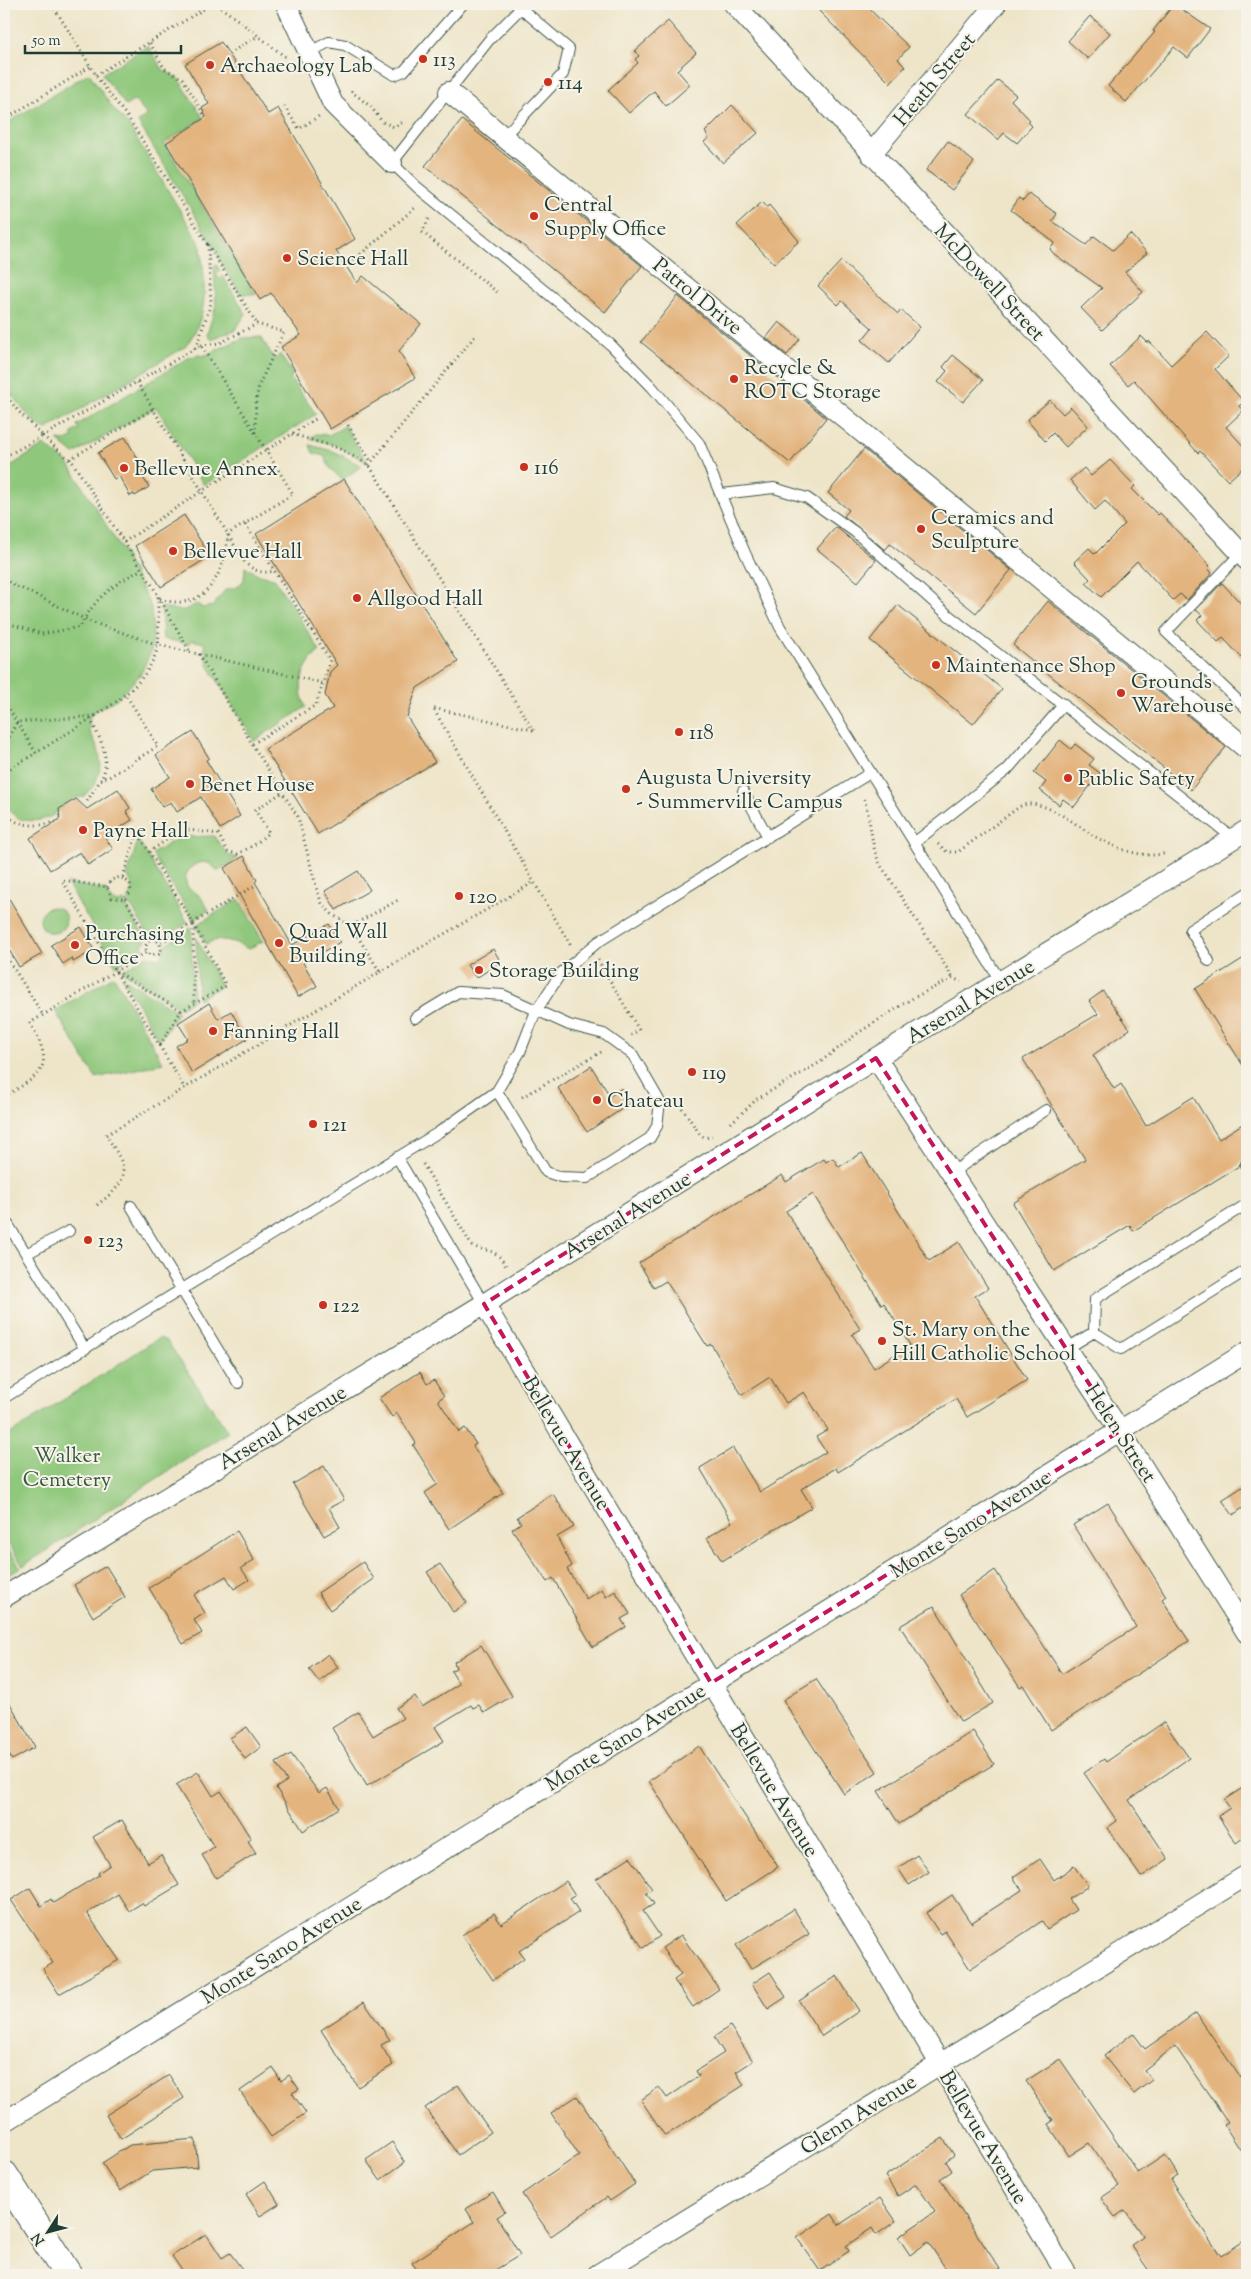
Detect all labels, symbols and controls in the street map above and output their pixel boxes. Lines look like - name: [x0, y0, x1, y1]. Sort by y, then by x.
- scale bar: [25, 22, 181, 54]
- street label: Heath Street: [887, 27, 984, 134]
- text: 50 m: [31, 31, 61, 52]
- place label: 113: [433, 46, 456, 76]
- place label: Archaeology Lab: [220, 52, 373, 82]
- marker: 113: [417, 53, 429, 65]
- marker: Archaeology Lab: [204, 59, 216, 71]
- place label: 114: [558, 69, 583, 99]
- marker: 114: [542, 76, 554, 88]
- place label: Central Supply Office: [544, 191, 666, 245]
- marker: Central Supply Office: [528, 210, 540, 222]
- street label: McDowell Street: [926, 218, 1051, 349]
- place label: Science Hall: [297, 245, 409, 275]
- marker: Science Hall: [281, 252, 293, 264]
- street label: Patrol Drive: [645, 252, 748, 343]
- place label: Recycle & ROTC Storage: [744, 354, 881, 408]
- marker: Recycle & ROTC Storage: [728, 373, 740, 385]
- place label: 116: [534, 454, 559, 484]
- place label: Bellevue Annex: [134, 455, 278, 485]
- marker: 116: [518, 461, 530, 473]
- marker: Bellevue Annex: [118, 462, 130, 474]
- place label: Ceramics and Sculpture: [931, 504, 1054, 558]
- marker: Ceramics and Sculpture: [915, 523, 927, 535]
- place label: Bellevue Hall: [183, 538, 302, 568]
- marker: Bellevue Hall: [167, 545, 179, 557]
- place label: Allgood Hall: [367, 585, 483, 615]
- marker: Allgood Hall: [351, 592, 363, 604]
- place label: Maintenance Shop: [946, 652, 1116, 682]
- marker: Maintenance Shop: [930, 659, 942, 671]
- place label: Grounds Warehouse: [1131, 668, 1234, 722]
- marker: Grounds Warehouse: [1115, 687, 1127, 699]
- place label: 118: [689, 719, 714, 749]
- marker: 118: [673, 726, 685, 738]
- place label: Augusta University - Summerville Campus: [636, 764, 843, 818]
- place label: Public Safety: [1078, 765, 1195, 795]
- place label: Benet House: [200, 771, 315, 801]
- marker: Public Safety: [1062, 772, 1074, 784]
- marker: Benet House: [184, 778, 196, 790]
- marker: Augusta University - Summerville Campus: [620, 783, 632, 795]
- place label: Payne Hall: [93, 817, 189, 847]
- marker: Payne Hall: [77, 824, 89, 836]
- place label: 120: [469, 883, 497, 913]
- marker: 120: [453, 890, 465, 902]
- place label: Quad Wall Building: [289, 918, 388, 972]
- place label: Purchasing Office: [85, 920, 185, 974]
- marker: Quad Wall Building: [273, 937, 285, 949]
- marker: Purchasing Office: [69, 939, 81, 951]
- street label: Arsenal Avenue: [901, 952, 1041, 1053]
- place label: Storage Building: [489, 957, 639, 987]
- marker: Storage Building: [473, 964, 485, 976]
- place label: Fanning Hall: [223, 1018, 340, 1048]
- marker: Fanning Hall: [207, 1025, 219, 1037]
- place label: 119: [702, 1059, 726, 1089]
- marker: 119: [686, 1066, 698, 1078]
- place label: Chateau: [607, 1087, 684, 1117]
- marker: Chateau: [591, 1094, 603, 1106]
- place label: 121: [323, 1111, 347, 1141]
- marker: 121: [307, 1118, 319, 1130]
- street label: Arsenal Avenue: [559, 1166, 698, 1268]
- place label: 123: [98, 1227, 123, 1257]
- marker: 123: [82, 1234, 94, 1246]
- place label: 122: [333, 1292, 360, 1322]
- marker: 122: [317, 1299, 329, 1311]
- place label: St. Mary on the Hill Catholic School: [892, 1316, 1076, 1370]
- marker: St. Mary on the Hill Catholic School: [876, 1335, 888, 1347]
- street label: Bellevue Avenue: [513, 1371, 617, 1517]
- street label: Arsenal Avenue: [213, 1378, 353, 1479]
- street label: Helen Street: [1076, 1379, 1163, 1490]
- park label: Walker Cemetery: [23, 1442, 112, 1496]
- street label: Monte Sano Avenue: [885, 1464, 1057, 1587]
- street label: Monte Sano Avenue: [540, 1677, 712, 1800]
- street label: Bellevue Avenue: [721, 1718, 825, 1864]
- street label: Monte Sano Avenue: [196, 1890, 368, 2013]
- street label: Bellevue Avenue: [930, 2065, 1034, 2211]
- street label: Glenn Avenue: [795, 2068, 923, 2163]
- north arrow: [22, 2206, 72, 2256]
- text: N: [28, 2228, 50, 2249]

